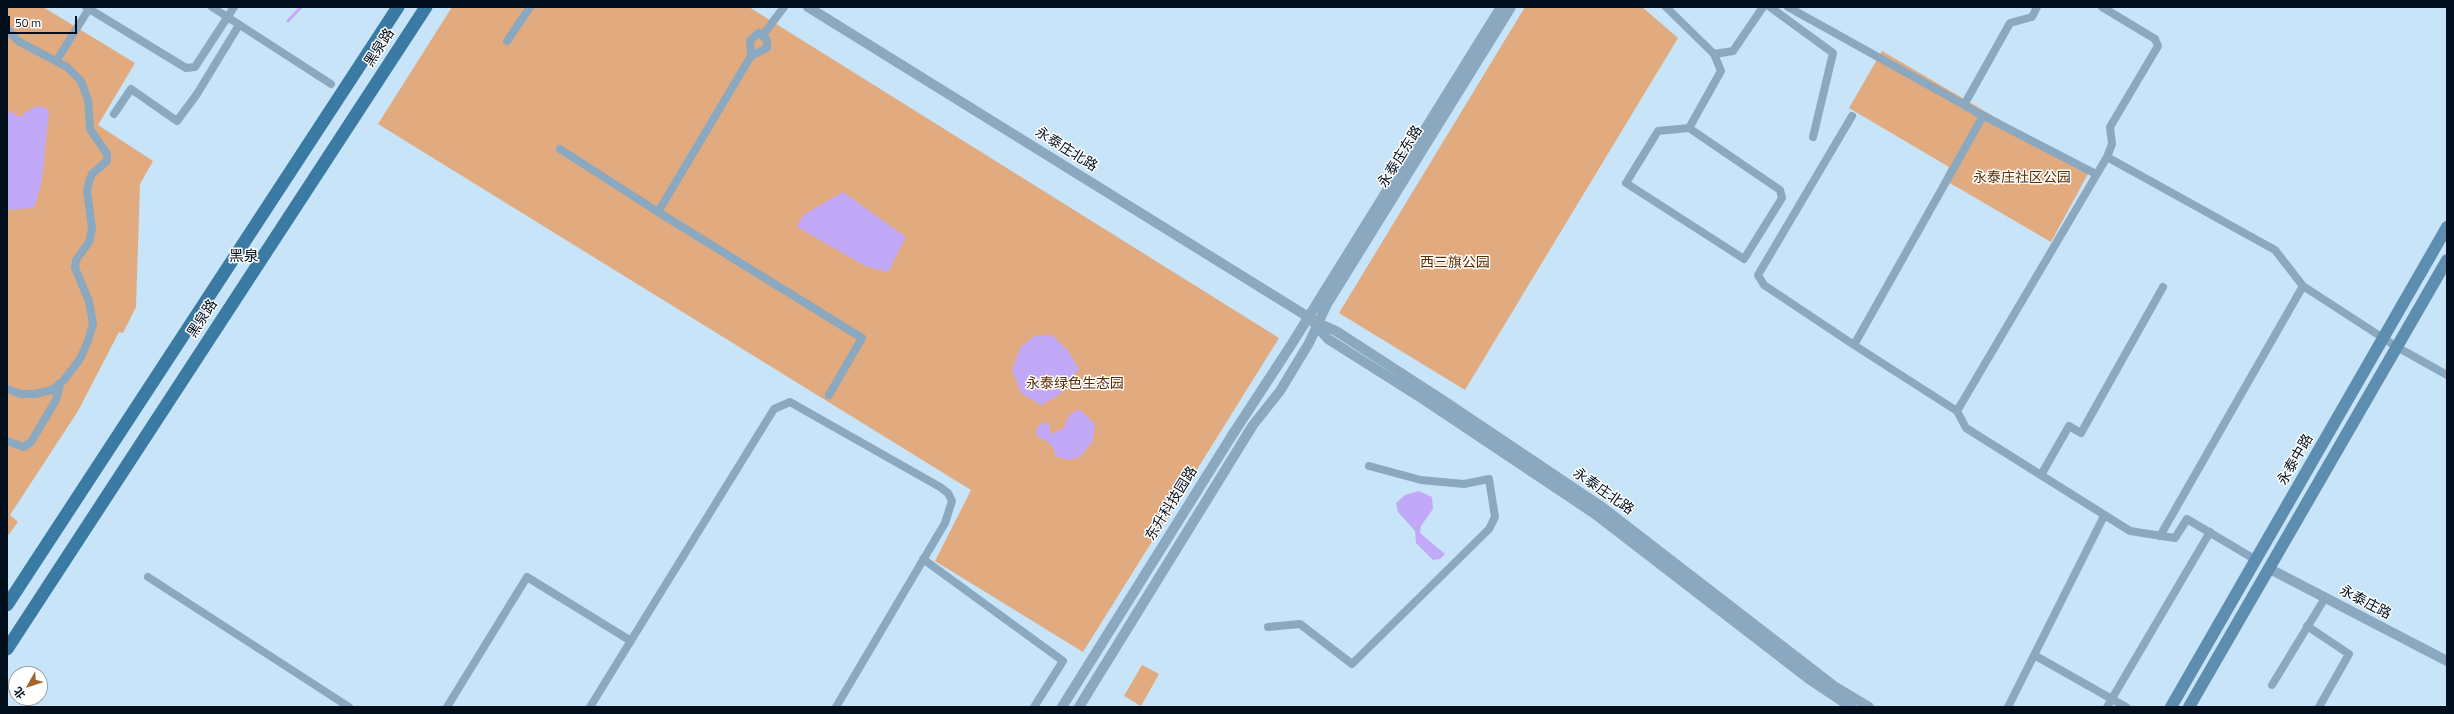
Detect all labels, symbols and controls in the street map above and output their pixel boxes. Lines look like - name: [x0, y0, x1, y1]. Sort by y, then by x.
- scale bar: [10, 8, 79, 34]
- text: 50 m: [15, 13, 41, 32]
- street label: 黑泉路: [362, 26, 398, 70]
- street label: 永泰庄东路: [1375, 123, 1427, 191]
- street label: 永泰庄北路: [1032, 124, 1100, 176]
- park label: 永泰庄社区公园: [1973, 171, 2071, 187]
- district label: 黑泉: [229, 248, 259, 266]
- park label: 西三旗公园: [1420, 256, 1490, 272]
- street label: 黑泉路: [185, 297, 221, 341]
- park label: 永泰绿色生态园: [1026, 377, 1124, 393]
- street label: 永泰中路: [2275, 432, 2317, 488]
- street label: 东升科技园路: [1143, 464, 1201, 544]
- street label: 永泰庄北路: [1570, 465, 1636, 519]
- street label: 永泰庄路: [2336, 582, 2394, 624]
- north arrow: [8, 666, 48, 706]
- text: 北: [10, 684, 29, 702]

